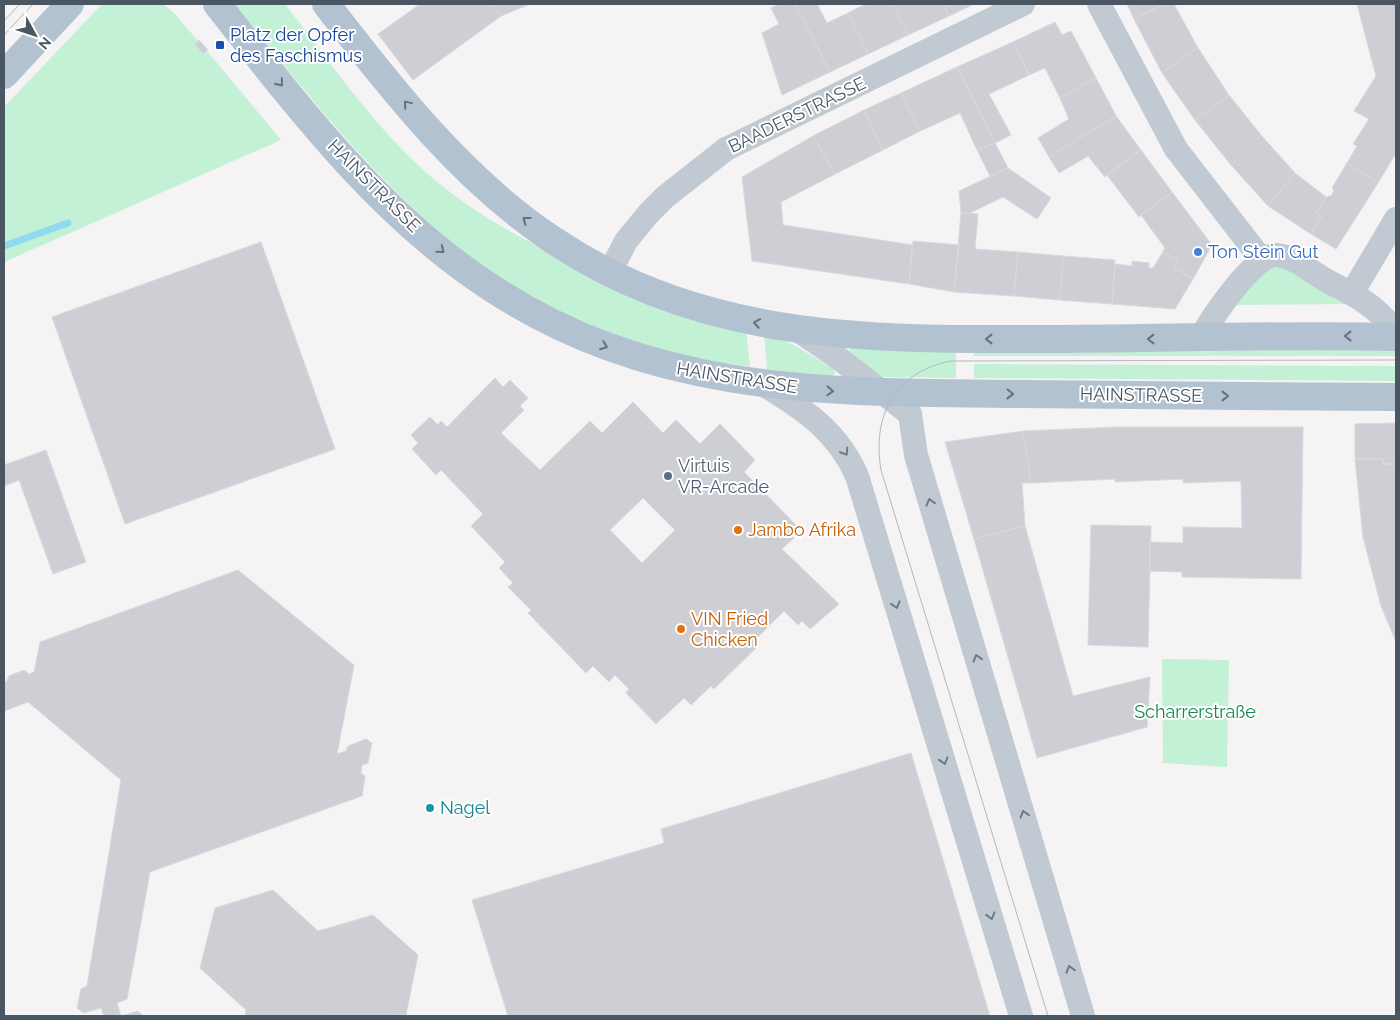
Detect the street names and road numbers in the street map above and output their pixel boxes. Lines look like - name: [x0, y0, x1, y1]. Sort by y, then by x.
- street label: BAADERSTRASSE: [725, 72, 869, 157]
- street label: HAINSTRASSE: [324, 135, 425, 236]
- street label: HAINSTRASSE: [675, 358, 799, 397]
- street label: HAINSTRASSE: [1080, 383, 1202, 406]

